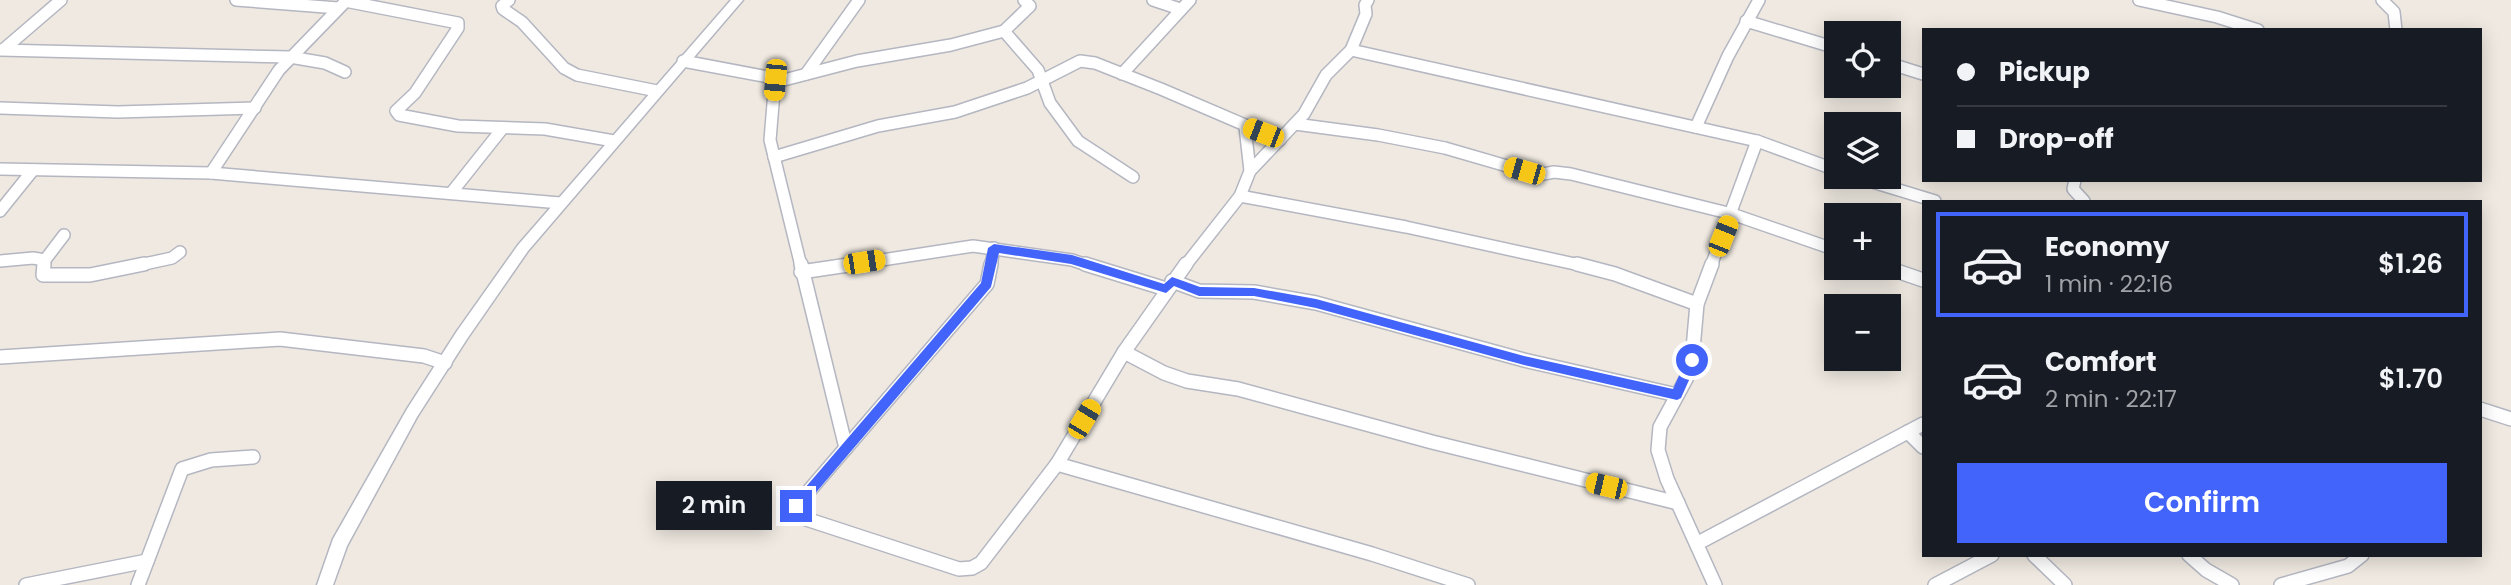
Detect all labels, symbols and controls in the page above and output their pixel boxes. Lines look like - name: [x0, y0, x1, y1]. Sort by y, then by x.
- map controls: [1824, 21, 1901, 371]
- button: locate: [1824, 21, 1901, 98]
- text: Pickup: [1999, 54, 2090, 90]
- car: [763, 58, 788, 102]
- button: layers: [1824, 112, 1901, 189]
- car: [1240, 116, 1287, 150]
- text: Drop-off: [1999, 121, 2114, 157]
- car: [1501, 155, 1548, 187]
- button: +: [1824, 203, 1901, 280]
- car: [1706, 213, 1741, 259]
- text: Economy: [2045, 229, 2169, 265]
- icon: car: [1961, 233, 2024, 296]
- text: $1.26: [2378, 246, 2443, 282]
- car: [842, 248, 887, 276]
- text: 1 min · 22:16: [2045, 268, 2173, 300]
- button: −: [1824, 294, 1901, 371]
- route start: [1676, 344, 1708, 376]
- text: Comfort: [2045, 344, 2157, 380]
- icon: car: [1961, 348, 2024, 411]
- text: $1.70: [2379, 361, 2443, 397]
- text: 2 min · 22:17: [2045, 383, 2177, 415]
- car: [1065, 396, 1104, 442]
- button: Confirm: [1957, 463, 2447, 543]
- car: [1584, 471, 1629, 501]
- callout: 2 min: [656, 482, 772, 530]
- text: 2 min: [682, 489, 746, 521]
- route end: [780, 490, 812, 522]

